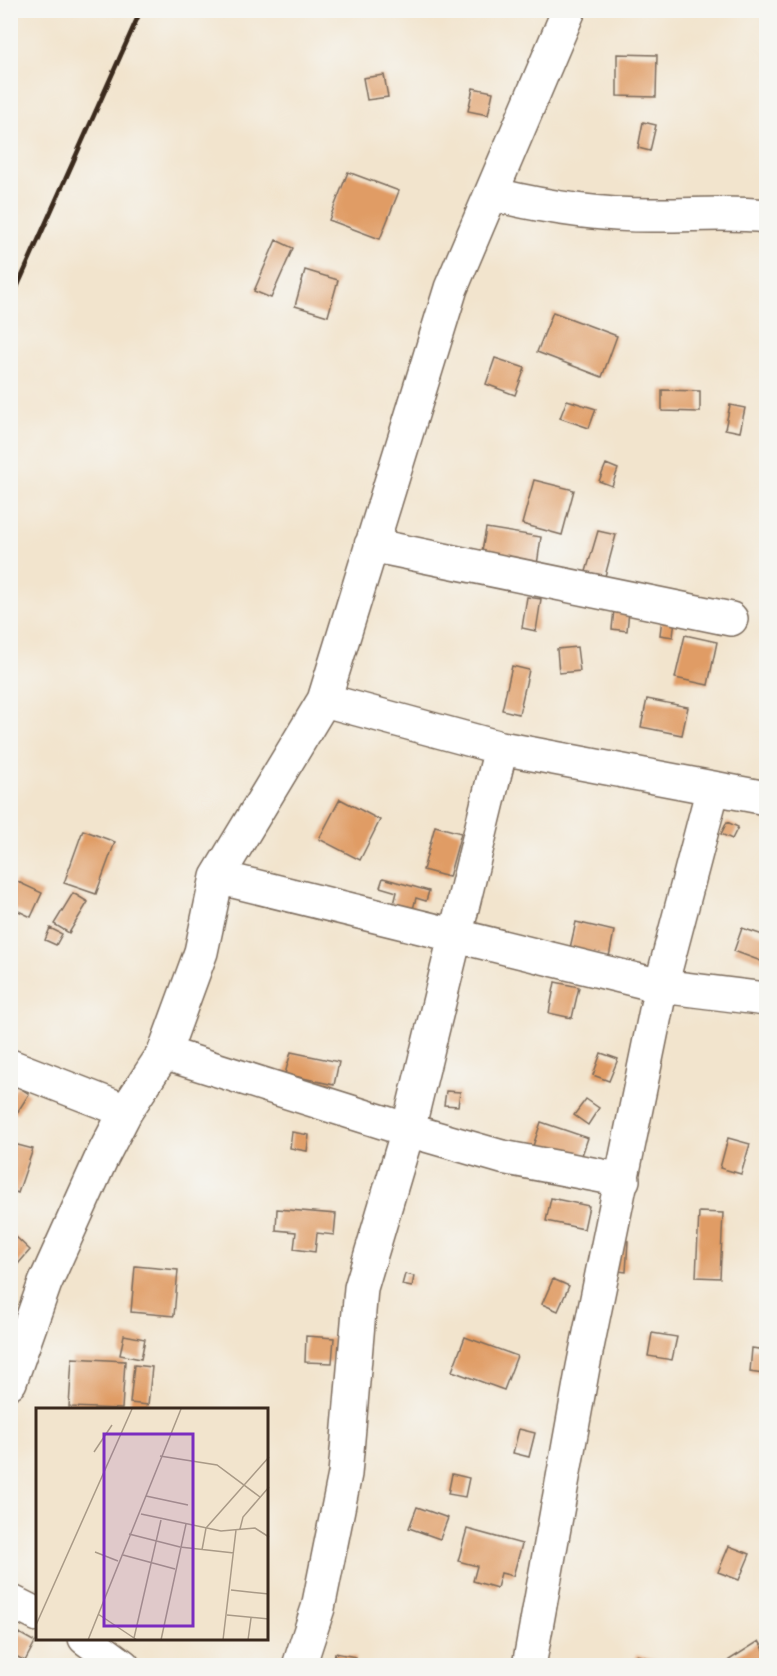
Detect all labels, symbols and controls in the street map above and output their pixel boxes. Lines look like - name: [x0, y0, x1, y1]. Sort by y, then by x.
- inset map: [36, 1408, 268, 1640]

